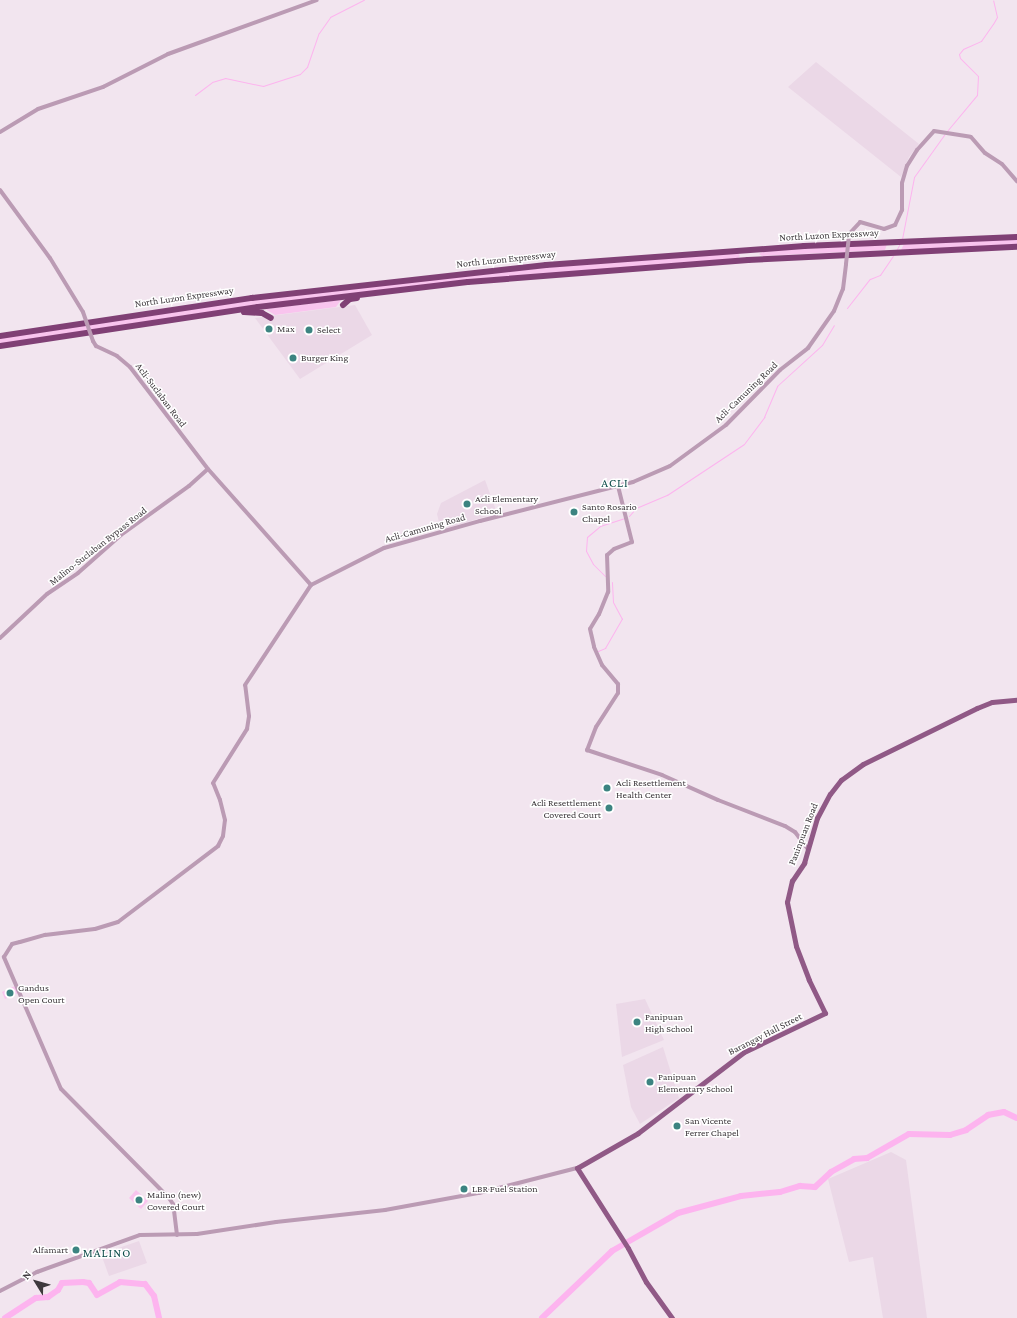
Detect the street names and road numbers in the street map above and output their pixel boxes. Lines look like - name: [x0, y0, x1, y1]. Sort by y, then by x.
- street label: North Luzon Expressway: [779, 226, 879, 244]
- street label: North Luzon Expressway: [456, 248, 556, 270]
- street label: North Luzon Expressway: [134, 284, 234, 310]
- street label: Acli-Camuning Road: [712, 359, 780, 425]
- street label: Acli-Suclaban Road: [133, 361, 189, 429]
- street label: Malino-Suclaban Bypass Road: [47, 504, 149, 588]
- street label: Acli-Camuning Road: [384, 511, 466, 545]
- street label: Paninpuan Road: [786, 801, 820, 867]
- street label: Barangay Hall Street: [726, 1010, 804, 1058]

